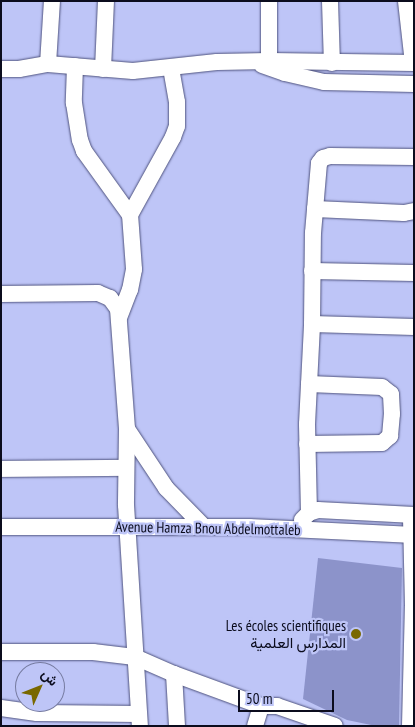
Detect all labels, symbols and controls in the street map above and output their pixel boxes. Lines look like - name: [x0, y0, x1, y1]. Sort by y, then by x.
- street label: Avenue Hamza Bnou Abdelmottaleb: [115, 517, 301, 539]
- place label: Les écoles scientifiques المدارس العلمية: [226, 616, 346, 651]
- marker: Les écoles scientifiques المدارس العلمية: [350, 628, 362, 640]
- north arrow: [15, 662, 65, 712]
- text: ش: [38, 665, 62, 690]
- scale bar: [240, 680, 336, 712]
- text: 50 m: [246, 689, 272, 708]

